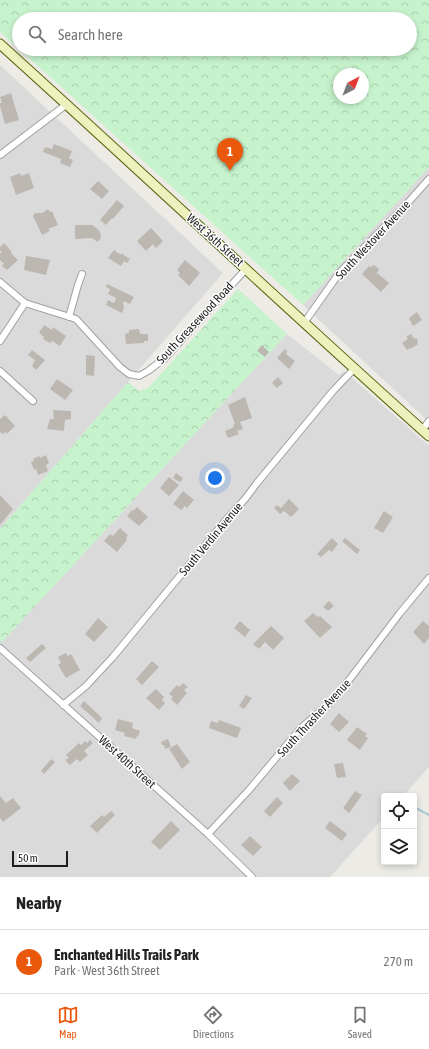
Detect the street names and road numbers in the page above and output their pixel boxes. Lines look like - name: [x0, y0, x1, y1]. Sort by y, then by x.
- street label: South Westover Avenue: [333, 198, 413, 282]
- street label: West 36th Street: [184, 211, 247, 270]
- street label: South Greasewood Road: [154, 279, 236, 367]
- street label: South Verdin Avenue: [176, 500, 246, 578]
- street label: South Thrasher Avenue: [274, 676, 354, 760]
- street label: West 40th Street: [96, 733, 159, 792]

